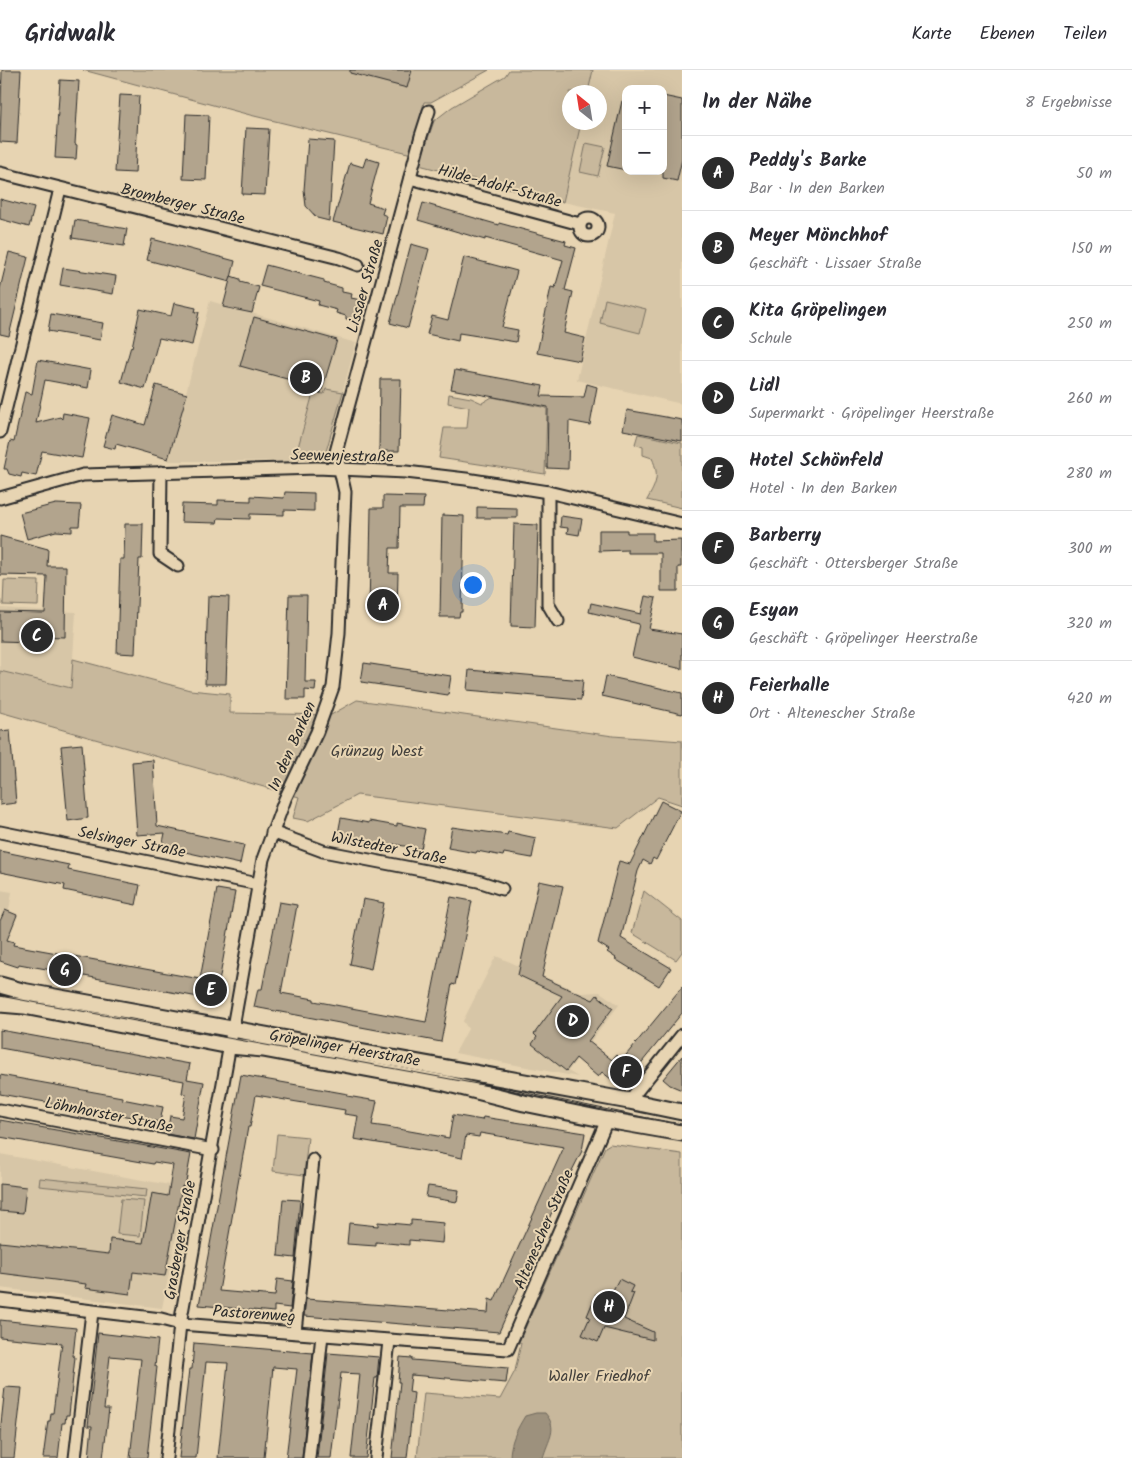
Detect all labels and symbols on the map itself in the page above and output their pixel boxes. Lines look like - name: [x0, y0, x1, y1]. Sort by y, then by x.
- north arrow: [562, 85, 607, 130]
- street label: Hilde-Adolf-Straße: [435, 158, 564, 215]
- street label: Bromberger Straße: [118, 177, 247, 232]
- street label: Lissaer Straße: [340, 237, 391, 336]
- pin: B: [290, 359, 322, 397]
- street label: Seewenjestraße: [290, 443, 394, 470]
- your location: [460, 572, 486, 598]
- pin: A: [367, 586, 399, 624]
- pin: C: [21, 617, 53, 655]
- street label: In den Barken: [261, 698, 323, 796]
- park label: Grünzug West: [331, 739, 424, 764]
- street label: Selsinger Straße: [76, 820, 188, 865]
- street label: Wilstedter Straße: [329, 825, 449, 872]
- pin: G: [49, 951, 81, 989]
- pin: E: [195, 971, 227, 1009]
- pin: D: [557, 1002, 589, 1040]
- street label: Gröpelinger Heerstraße: [267, 1023, 422, 1074]
- pin: F: [610, 1053, 642, 1091]
- street label: Löhnhorster Straße: [42, 1091, 175, 1140]
- street label: Altenescher Straße: [508, 1166, 581, 1293]
- street label: Grasberger Straße: [158, 1179, 203, 1302]
- pin: H: [593, 1288, 625, 1326]
- street label: Pastorenweg: [212, 1299, 296, 1330]
- park label: Waller Friedhof: [548, 1364, 652, 1389]

